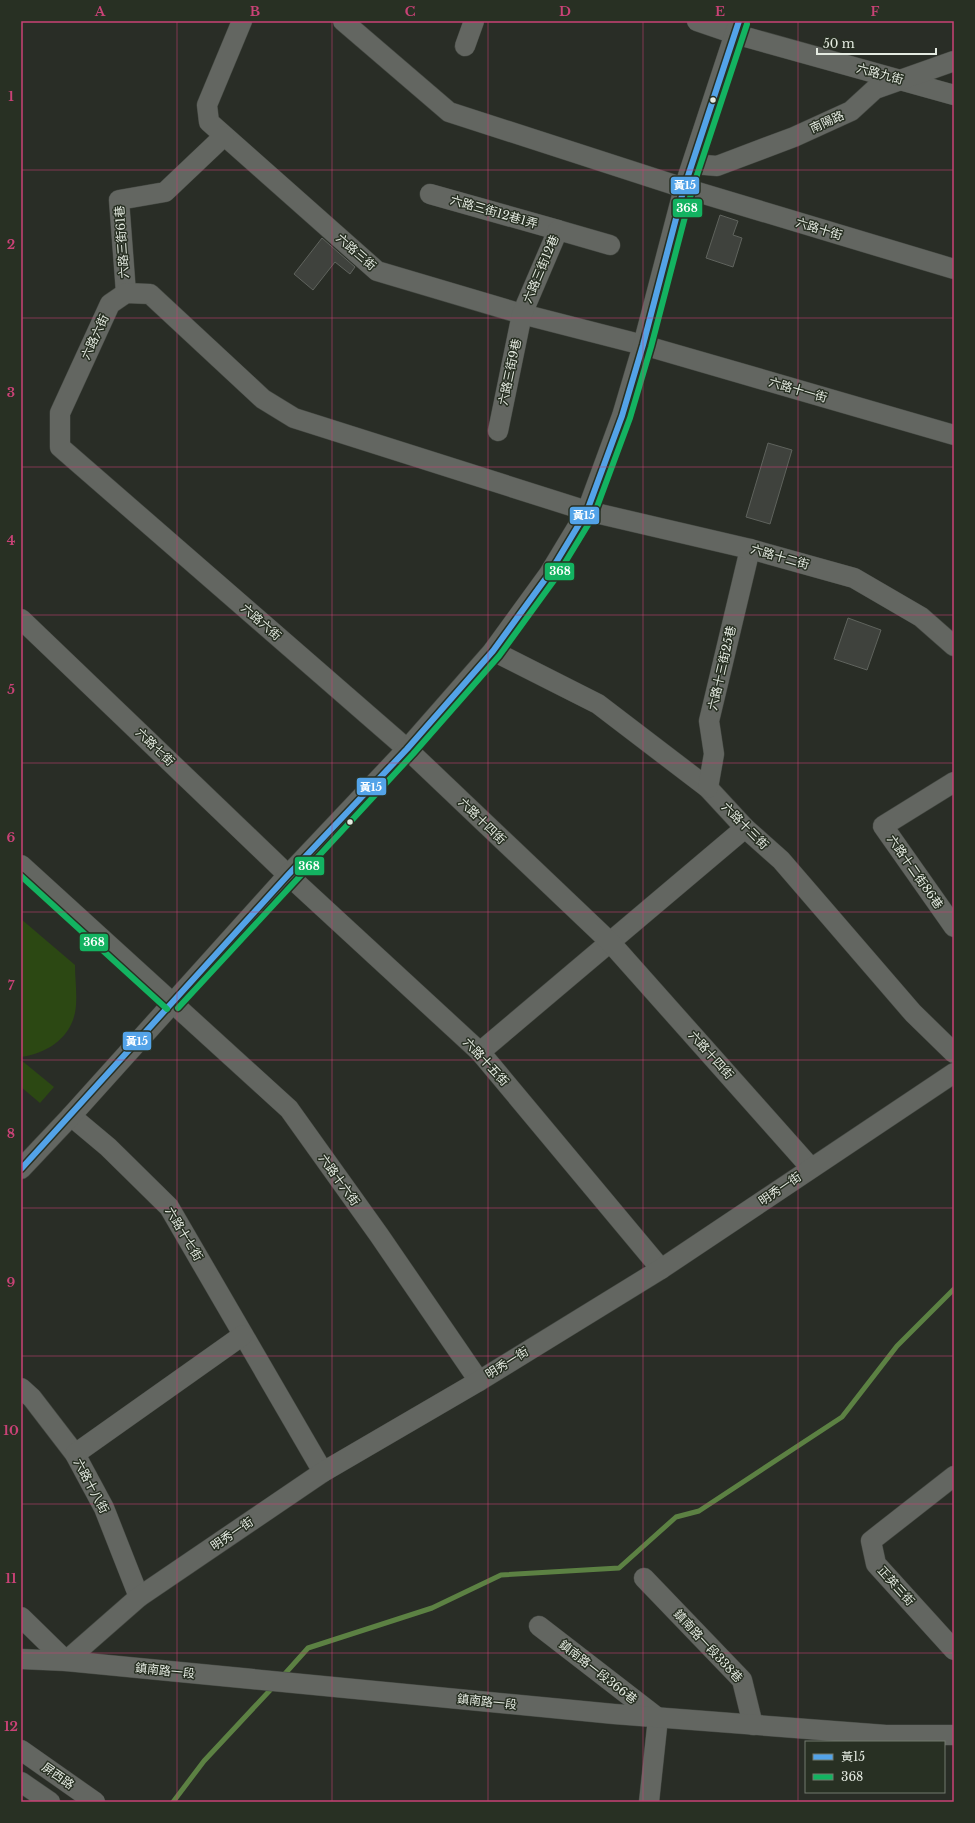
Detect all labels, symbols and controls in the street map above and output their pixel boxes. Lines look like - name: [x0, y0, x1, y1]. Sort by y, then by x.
- text: A: [94, 3, 106, 20]
- text: B: [250, 3, 260, 20]
- text: C: [405, 3, 416, 20]
- text: D: [559, 3, 571, 20]
- text: E: [715, 3, 725, 20]
- text: F: [871, 3, 880, 20]
- scale bar: [817, 30, 936, 56]
- text: 50 m: [823, 36, 855, 51]
- street label: 六路九街: [855, 60, 905, 87]
- text: 1: [8, 88, 14, 105]
- unlabelled marker: [708, 95, 718, 105]
- street label: 南陽路: [807, 107, 846, 136]
- line badge: 黃15: [670, 176, 700, 195]
- text: 黃15: [674, 178, 697, 192]
- street label: 六路三街12巷1弄: [449, 192, 540, 231]
- line badge: 368: [672, 198, 703, 218]
- text: 368: [676, 201, 698, 215]
- street label: 六路三街61巷: [111, 205, 132, 279]
- street label: 六路十街: [794, 214, 844, 243]
- street label: 六路三街: [333, 230, 379, 273]
- street label: 六路三街12巷: [519, 232, 562, 305]
- text: 2: [7, 236, 15, 253]
- street label: 六路六街: [78, 312, 111, 362]
- street label: 六路三街9巷: [495, 337, 524, 407]
- street label: 六路十一街: [767, 374, 829, 405]
- text: 3: [7, 384, 15, 401]
- line badge: 黃15: [569, 506, 600, 525]
- text: 黃15: [573, 508, 596, 522]
- text: 4: [7, 532, 16, 549]
- street label: 六路十二街: [749, 541, 811, 572]
- line badge: 368: [544, 562, 575, 581]
- text: 368: [549, 564, 571, 578]
- street label: 六路六街: [238, 600, 284, 643]
- street label: 六路十三街25巷: [705, 624, 739, 712]
- text: 5: [7, 681, 15, 698]
- street label: 六路七街: [133, 725, 178, 769]
- line badge: 黃15: [356, 777, 387, 796]
- text: 黃15: [360, 780, 383, 794]
- street label: 六路十四街: [456, 794, 509, 847]
- street label: 六路十三街: [719, 799, 772, 852]
- unlabelled marker: [345, 817, 355, 827]
- text: 6: [7, 829, 16, 846]
- street label: 六路十二街86巷: [884, 832, 947, 912]
- line badge: 368: [294, 856, 325, 876]
- text: 368: [298, 859, 320, 873]
- line badge: 368: [79, 933, 109, 952]
- text: 368: [83, 935, 105, 949]
- text: 7: [8, 977, 15, 994]
- street label: 六路十四街: [686, 1027, 737, 1082]
- line badge: 黃15: [122, 1031, 152, 1051]
- text: 黃15: [126, 1034, 149, 1048]
- street label: 六路十五街: [460, 1035, 512, 1089]
- text: 8: [7, 1125, 15, 1142]
- street label: 六路十六街: [316, 1151, 363, 1208]
- street label: 明秀一街: [756, 1169, 804, 1208]
- street label: 六路十七街: [163, 1204, 206, 1263]
- text: 9: [7, 1274, 16, 1291]
- street label: 明秀一街: [482, 1343, 531, 1382]
- text: 10: [3, 1422, 19, 1439]
- street label: 六路十八街: [71, 1456, 112, 1516]
- street label: 明秀一街: [208, 1514, 256, 1553]
- street label: 正英三街: [875, 1563, 918, 1609]
- text: 11: [5, 1570, 17, 1587]
- street label: 鎮南路一段338巷: [671, 1606, 746, 1685]
- street label: 鎮南路一段366巷: [556, 1637, 640, 1707]
- street label: 鎮南路一段: [134, 1660, 196, 1681]
- street label: 鎮南路一段: [456, 1691, 518, 1712]
- text: 12: [4, 1718, 18, 1735]
- legend: [805, 1741, 945, 1793]
- text: 黃15: [841, 1749, 865, 1764]
- street label: 屏西路: [39, 1759, 77, 1792]
- text: 368: [841, 1769, 863, 1784]

